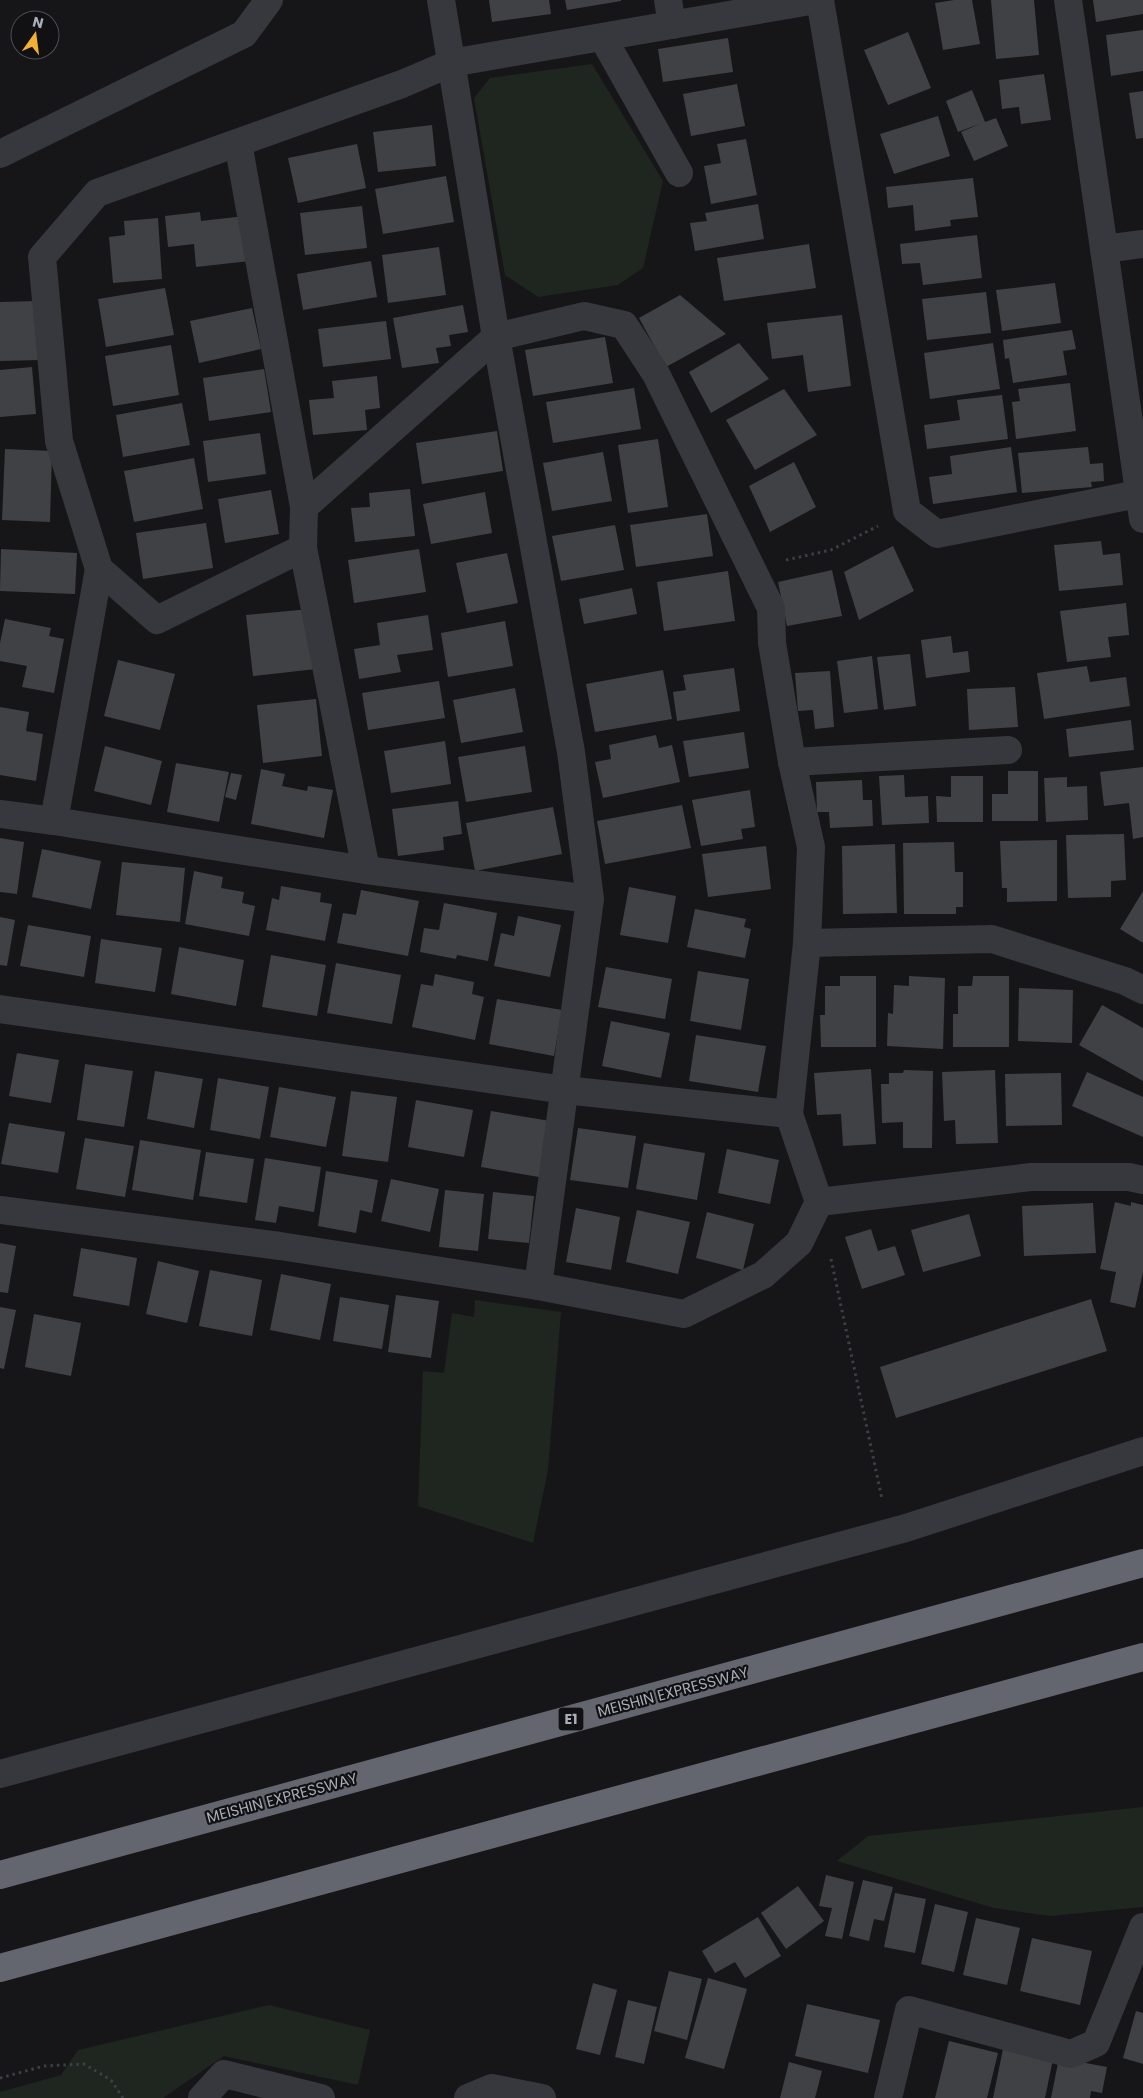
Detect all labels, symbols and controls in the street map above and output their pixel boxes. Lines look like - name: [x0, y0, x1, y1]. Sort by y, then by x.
- north arrow: [10, 10, 60, 60]
- text: N: [31, 11, 46, 33]
- street label: MEISHIN EXPRESSWAY: [595, 1661, 751, 1722]
- road number: E1: [558, 1708, 584, 1730]
- street label: MEISHIN EXPRESSWAY: [204, 1767, 360, 1828]

